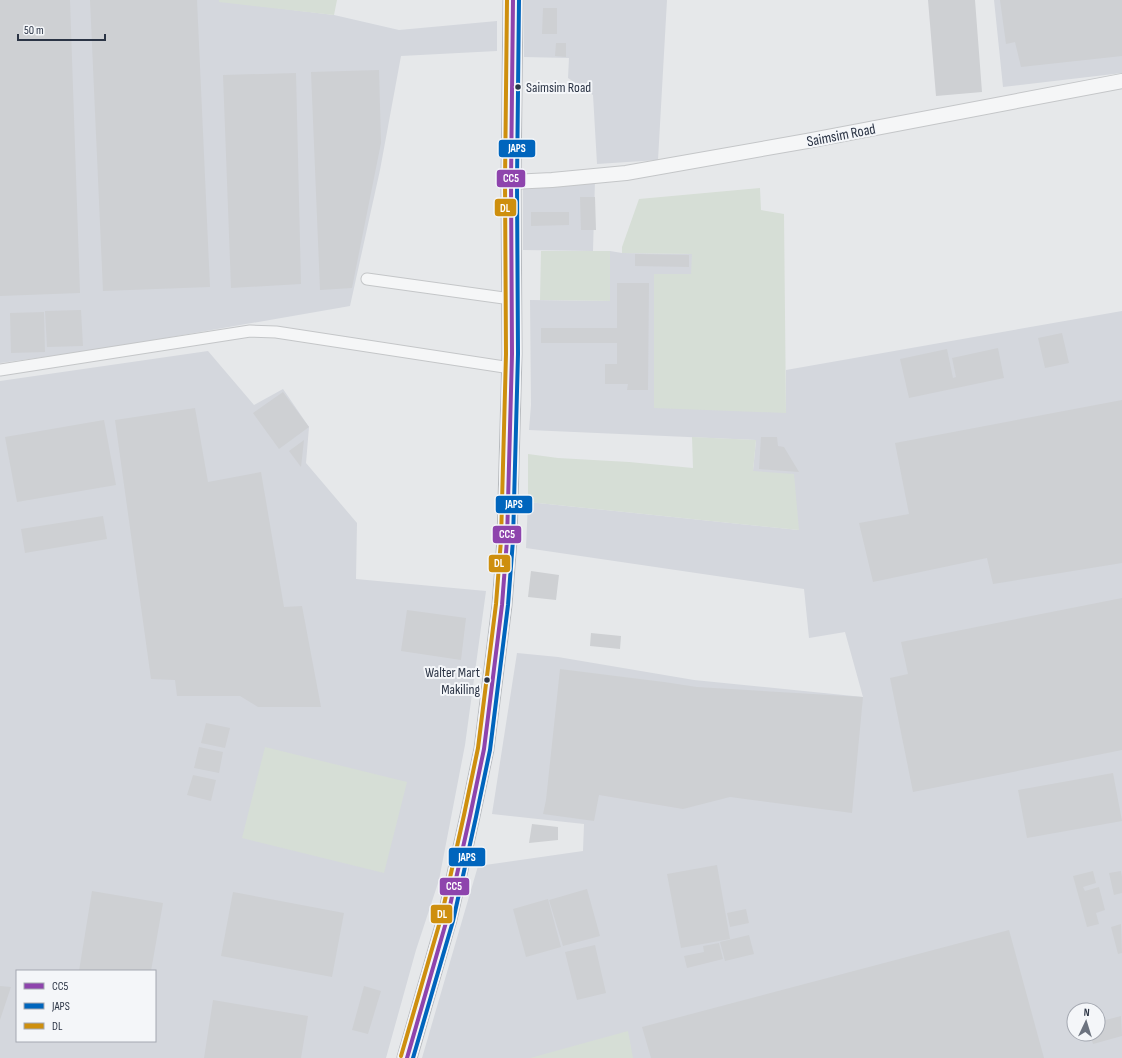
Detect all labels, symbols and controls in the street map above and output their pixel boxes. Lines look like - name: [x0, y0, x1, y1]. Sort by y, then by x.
- scale bar: [18, 16, 105, 42]
- text: 50 m: [24, 23, 44, 38]
- place label: Saimsim Road: [526, 79, 591, 96]
- marker: Saimsim Road: [513, 82, 523, 92]
- street label: Saimsim Road: [805, 120, 877, 151]
- line badge: JAPS: [498, 139, 536, 158]
- text: JAPS: [507, 142, 526, 155]
- line badge: CC5: [496, 169, 526, 188]
- text: CC5: [503, 172, 519, 185]
- line badge: DL: [494, 198, 517, 217]
- text: DL: [500, 202, 511, 215]
- line badge: JAPS: [495, 495, 533, 514]
- text: JAPS: [504, 498, 523, 511]
- line badge: CC5: [492, 525, 522, 544]
- text: CC5: [499, 528, 515, 541]
- line badge: DL: [488, 554, 511, 573]
- text: DL: [494, 557, 505, 570]
- place label: Walter Mart Makiling: [425, 664, 480, 698]
- marker: Walter Mart Makiling: [482, 675, 492, 685]
- line badge: JAPS: [448, 847, 486, 867]
- text: JAPS: [457, 851, 476, 864]
- line badge: CC5: [439, 877, 470, 896]
- text: CC5: [446, 880, 462, 893]
- line badge: DL: [430, 904, 453, 924]
- text: DL: [437, 908, 448, 921]
- legend: [16, 970, 156, 1042]
- text: CC5: [52, 979, 69, 994]
- text: JAPS: [51, 999, 70, 1014]
- north arrow: [1066, 1002, 1106, 1042]
- text: N: [1083, 1006, 1090, 1019]
- text: DL: [52, 1019, 63, 1034]

